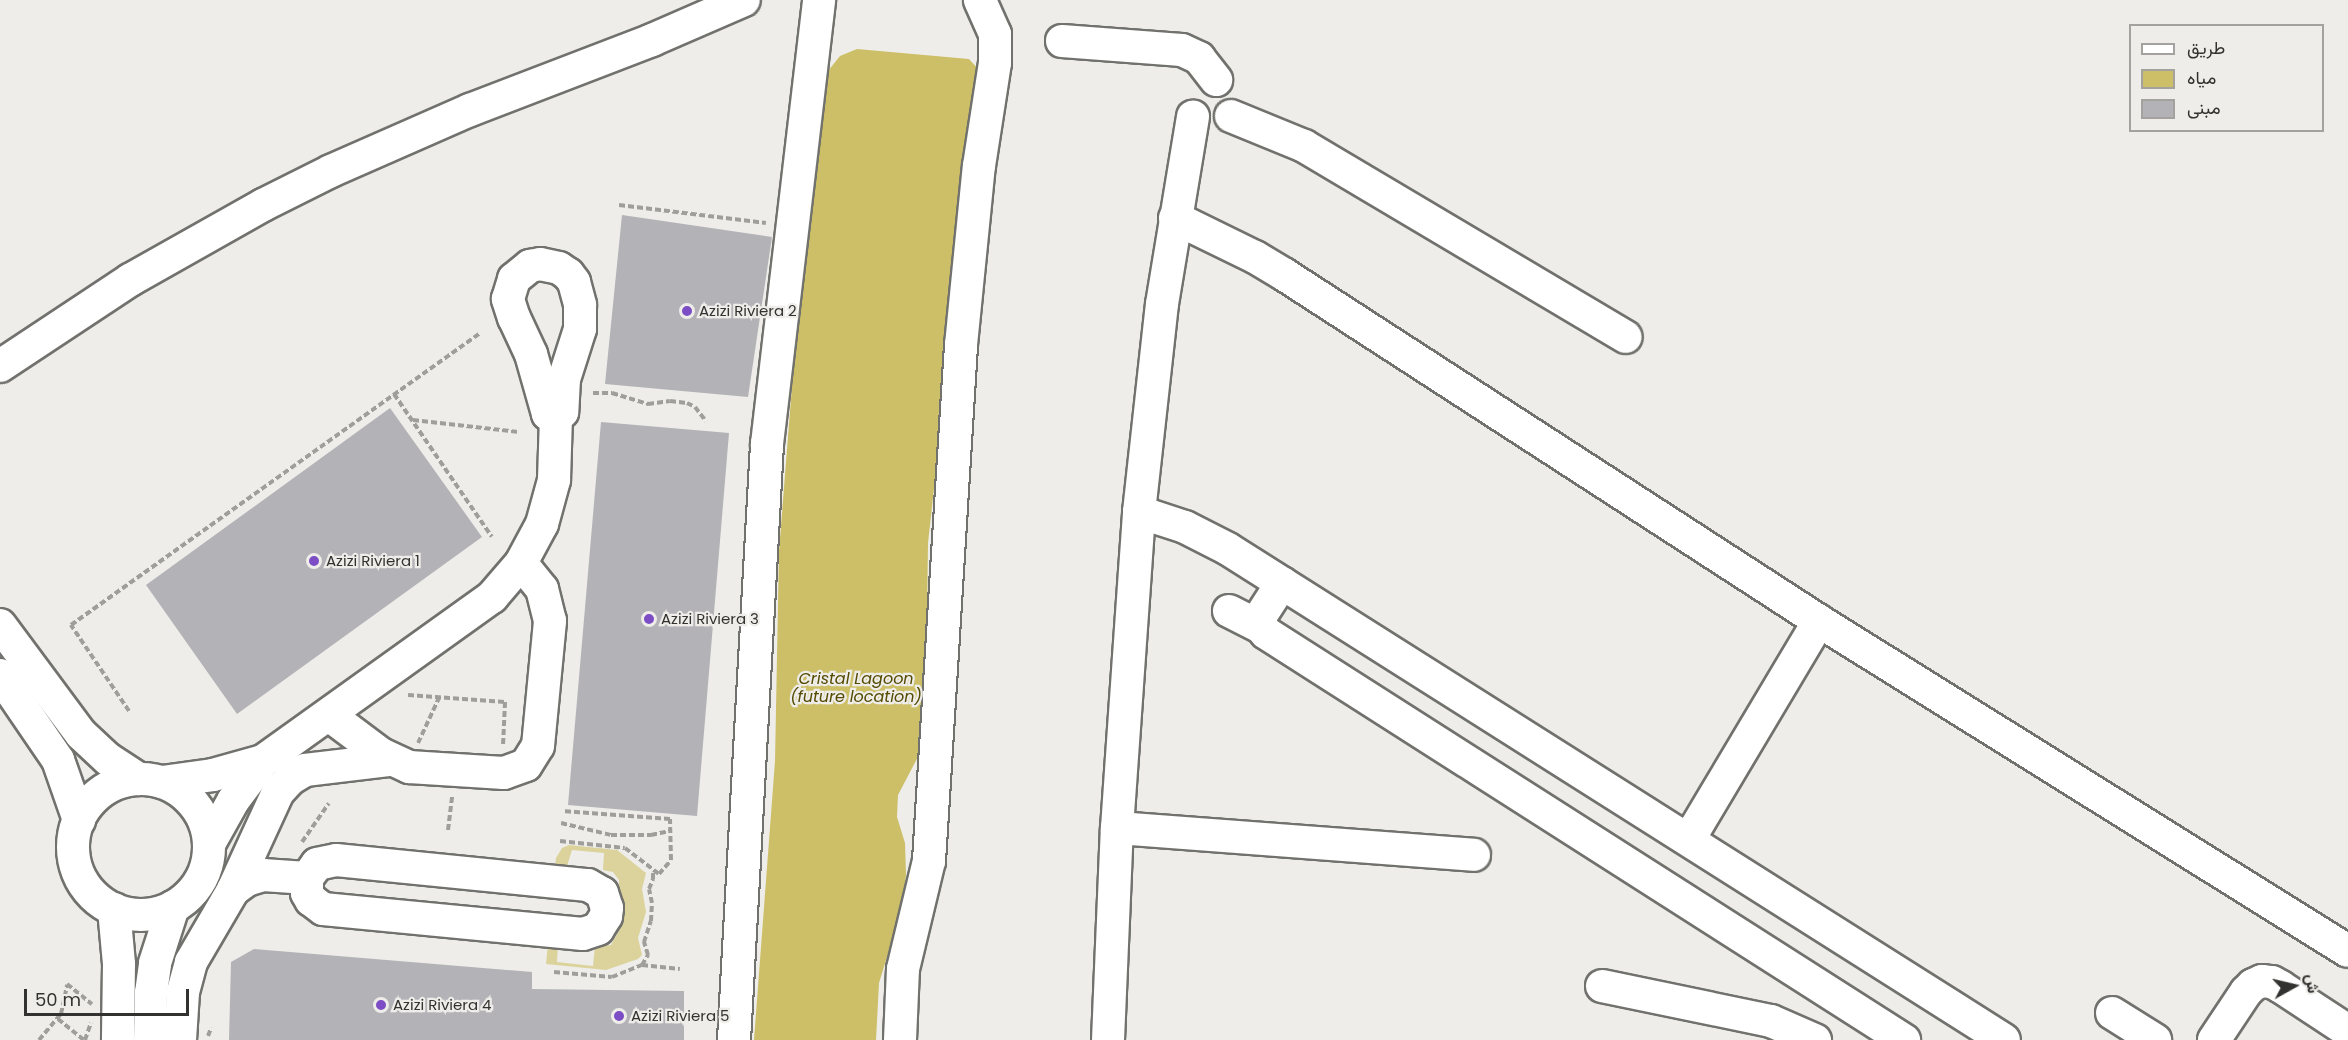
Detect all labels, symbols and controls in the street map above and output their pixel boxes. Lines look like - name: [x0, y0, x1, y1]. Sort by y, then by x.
- legend: [2129, 24, 2324, 132]
- text: طريق: [2187, 35, 2225, 60]
- text: مياه: [2187, 65, 2216, 90]
- text: مبنى: [2187, 95, 2221, 120]
- place label: Azizi Riviera 2: [699, 302, 797, 320]
- marker: Azizi Riviera 2: [680, 304, 694, 318]
- place label: Azizi Riviera 1: [326, 552, 420, 570]
- marker: Azizi Riviera 1: [307, 554, 321, 568]
- place label: Azizi Riviera 3: [661, 610, 759, 628]
- marker: Azizi Riviera 3: [642, 612, 656, 626]
- water label: Cristal Lagoon (future location): [790, 669, 922, 707]
- north arrow: [2264, 956, 2324, 1016]
- text: ش: [2300, 972, 2325, 995]
- scale bar: [27, 977, 192, 1015]
- text: 50 m: [35, 987, 81, 1012]
- place label: Azizi Riviera 4: [393, 996, 492, 1014]
- marker: Azizi Riviera 4: [374, 998, 388, 1012]
- place label: Azizi Riviera 5: [631, 1007, 730, 1025]
- marker: Azizi Riviera 5: [612, 1009, 626, 1023]

